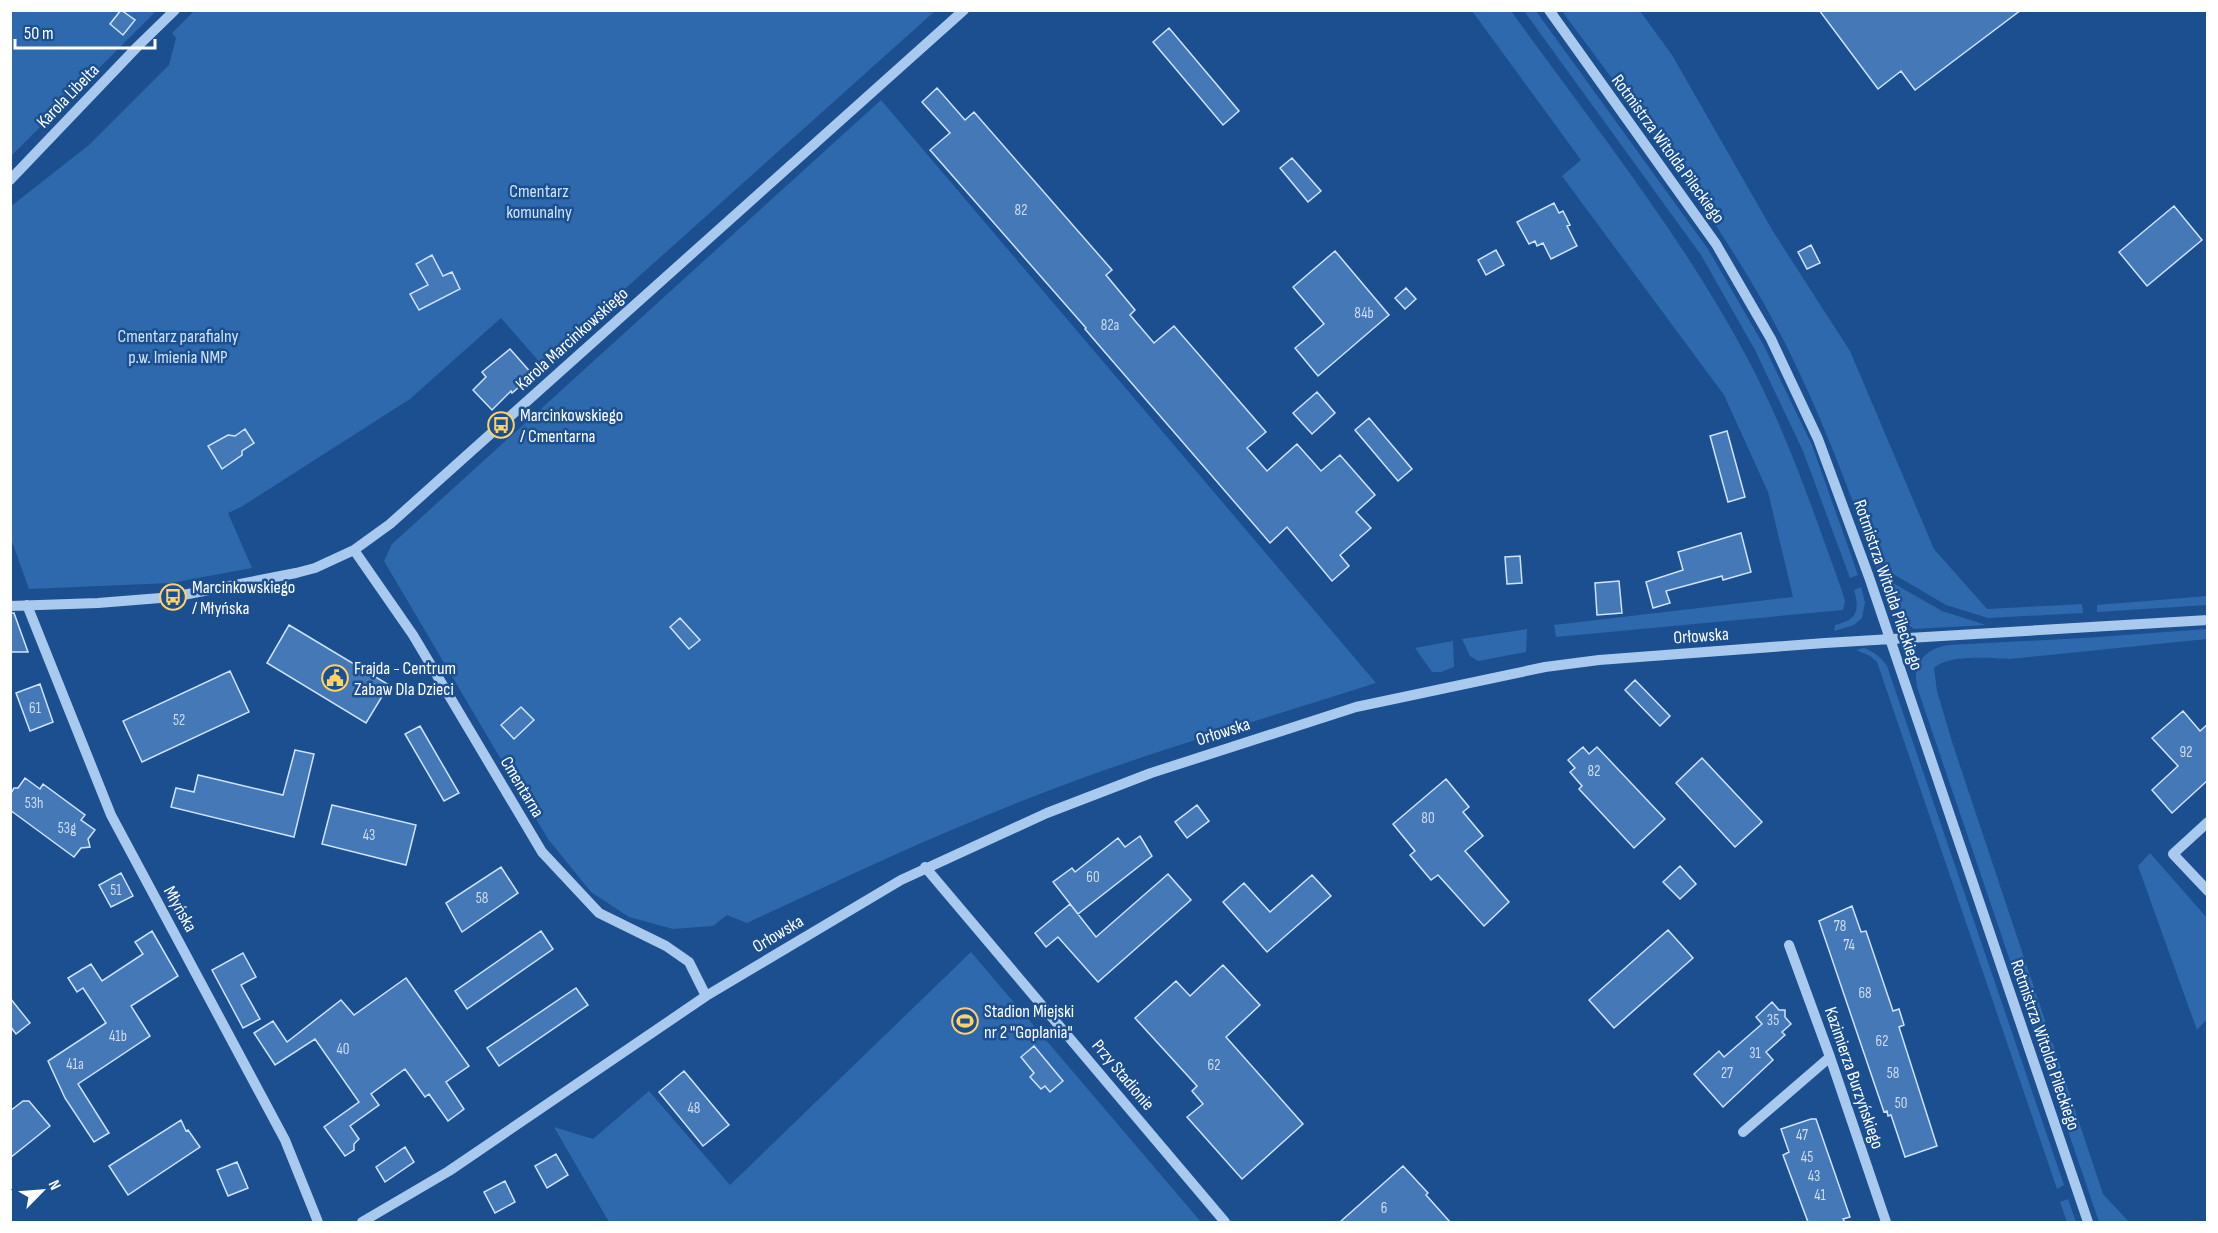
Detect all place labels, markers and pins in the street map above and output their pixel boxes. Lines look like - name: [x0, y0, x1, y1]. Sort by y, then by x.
- place label: Marcinkowskiego / Cmentarna: [520, 405, 623, 447]
- bus stop icon: Marcinkowskiego / Cmentarna: [486, 410, 516, 440]
- place label: Marcinkowskiego / Młyńska: [192, 577, 295, 619]
- bus stop icon: Marcinkowskiego / Młyńska: [158, 582, 188, 612]
- place label: Frajda - Centrum Zabaw Dla Dzieci: [354, 658, 456, 700]
- public building icon: Frajda - Centrum Zabaw Dla Dzieci: [320, 663, 350, 693]
- place label: Stadion Miejski nr 2 "Goplania": [984, 1001, 1074, 1043]
- sports icon: Stadion Miejski nr 2 "Goplania": [950, 1006, 980, 1036]

